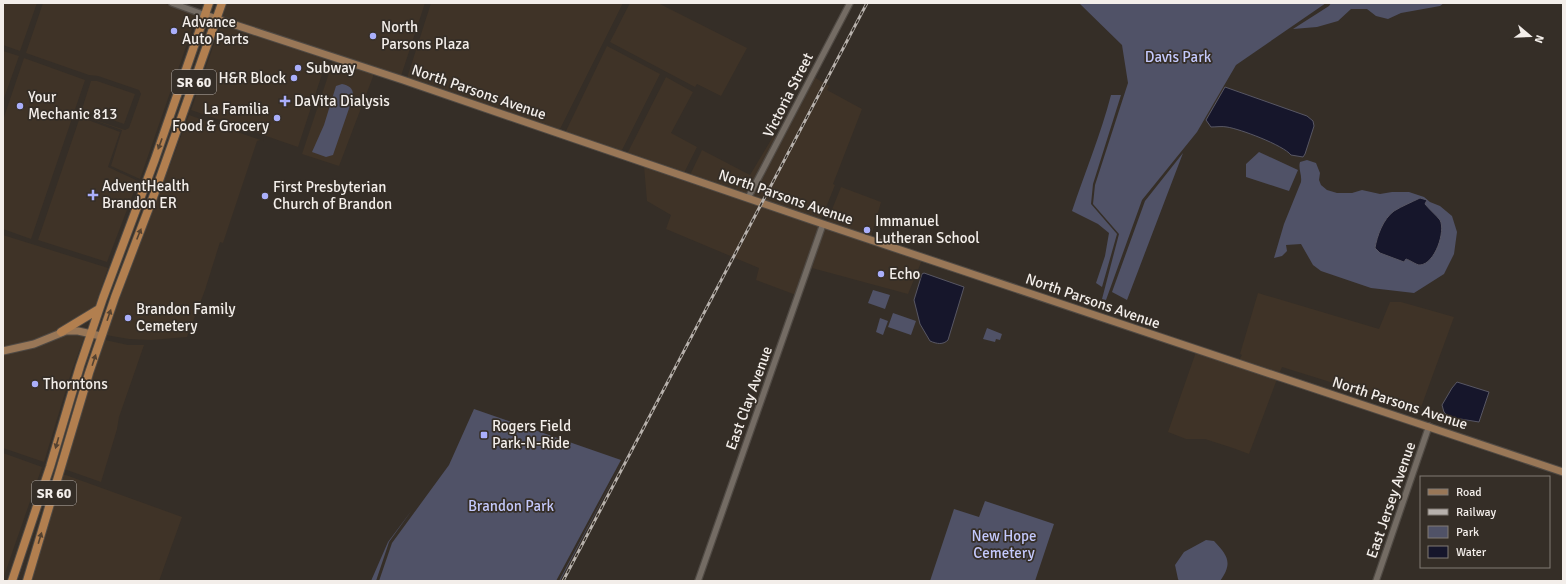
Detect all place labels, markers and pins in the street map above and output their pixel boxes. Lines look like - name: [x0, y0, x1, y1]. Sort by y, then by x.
- place label: Advance Auto Parts: [182, 13, 249, 48]
- place label: North Parsons Plaza: [381, 18, 470, 53]
- marker: Advance Auto Parts: [169, 26, 179, 36]
- marker: North Parsons Plaza: [368, 31, 378, 41]
- place label: Subway: [306, 59, 356, 77]
- marker: Subway: [293, 63, 303, 73]
- place label: H&R Block: [219, 69, 286, 87]
- marker: H&R Block: [289, 73, 299, 83]
- place label: Your Mechanic 813: [28, 88, 117, 123]
- place label: DaVita Dialysis: [294, 92, 390, 110]
- marker: DaVita Dialysis: [279, 95, 291, 107]
- place label: La Familia Food & Grocery: [172, 100, 269, 135]
- marker: Your Mechanic 813: [15, 101, 25, 111]
- marker: La Familia Food & Grocery: [272, 113, 282, 123]
- place label: AdventHealth Brandon ER: [102, 177, 189, 212]
- place label: First Presbyterian Church of Brandon: [273, 178, 392, 213]
- marker: AdventHealth Brandon ER: [87, 189, 99, 201]
- marker: First Presbyterian Church of Brandon: [260, 191, 270, 201]
- place label: Immanuel Lutheran School: [875, 212, 980, 247]
- marker: Immanuel Lutheran School: [862, 225, 872, 235]
- place label: Echo: [889, 265, 921, 283]
- marker: Echo: [876, 269, 886, 279]
- place label: Brandon Family Cemetery: [136, 300, 235, 335]
- marker: Brandon Family Cemetery: [123, 313, 133, 323]
- place label: Thorntons: [43, 375, 108, 393]
- marker: Thorntons: [30, 379, 40, 389]
- place label: Rogers Field Park-N-Ride: [492, 417, 571, 452]
- marker: Rogers Field Park-N-Ride: [479, 430, 489, 440]

